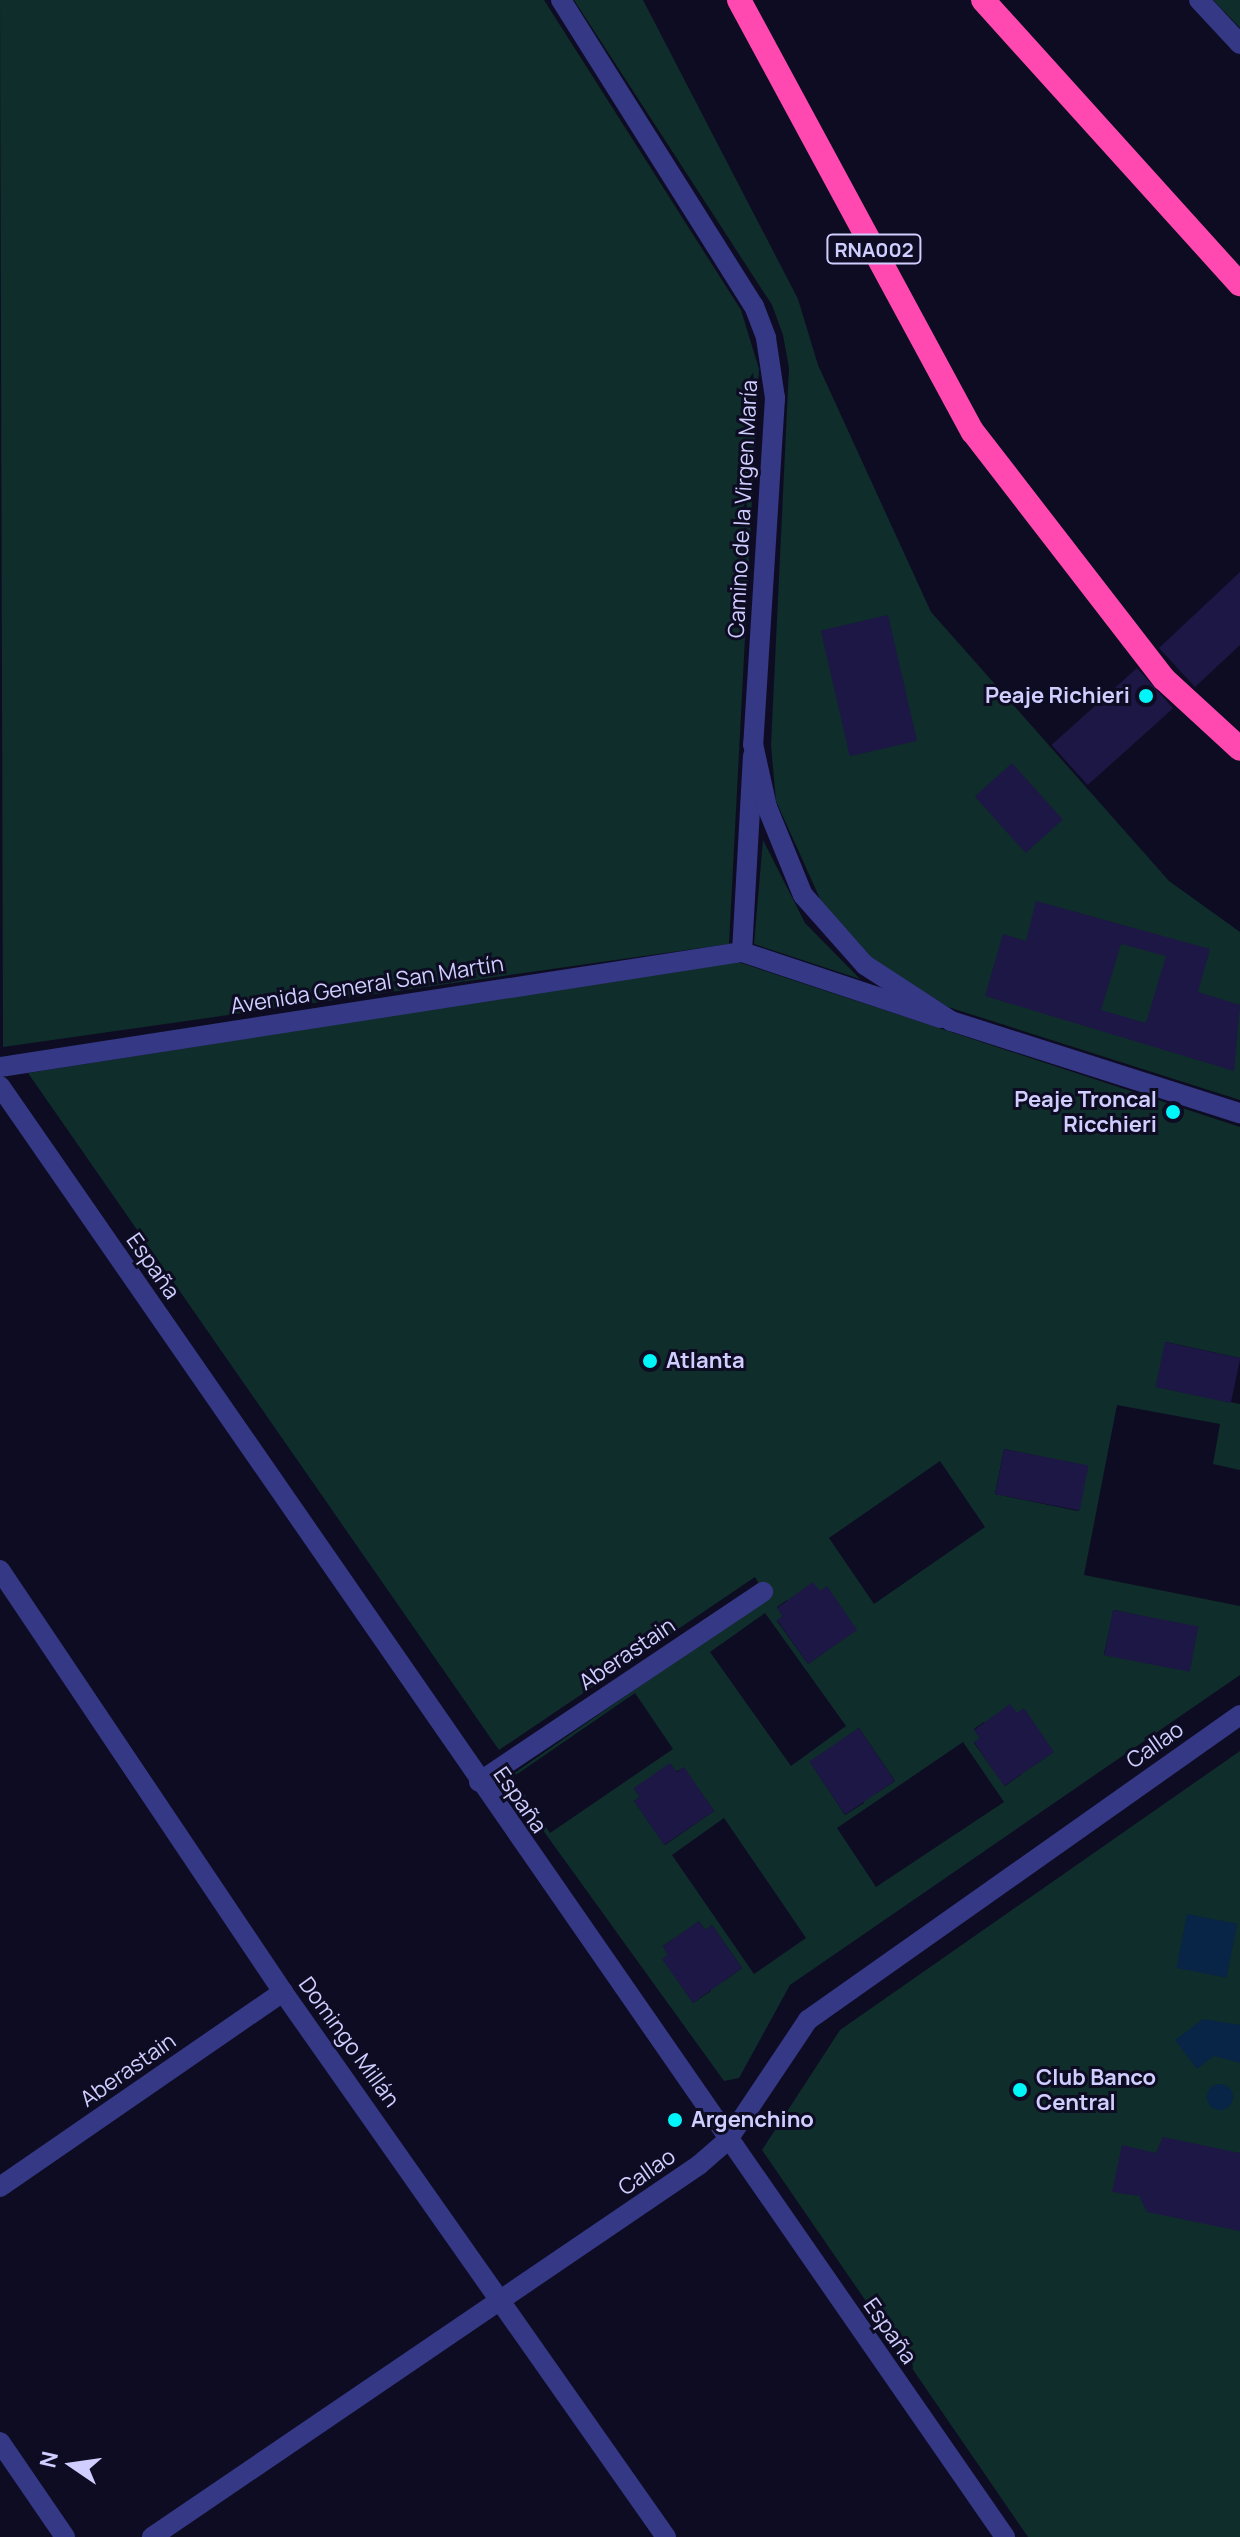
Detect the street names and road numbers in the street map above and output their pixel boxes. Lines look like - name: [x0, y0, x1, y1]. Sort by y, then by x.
- road number: RNA002: [826, 233, 922, 265]
- street label: Camino de la Virgen María: [723, 379, 763, 639]
- street label: Avenida General San Martín: [229, 950, 505, 1020]
- street label: España: [121, 1228, 185, 1304]
- street label: Aberastain: [574, 1612, 680, 1696]
- street label: Callao: [1121, 1716, 1189, 1774]
- street label: España: [488, 1762, 552, 1838]
- street label: Domingo Millán: [293, 1972, 405, 2112]
- street label: Aberastain: [75, 2028, 181, 2112]
- street label: Callao: [613, 2143, 681, 2201]
- street label: España: [858, 2293, 922, 2369]

